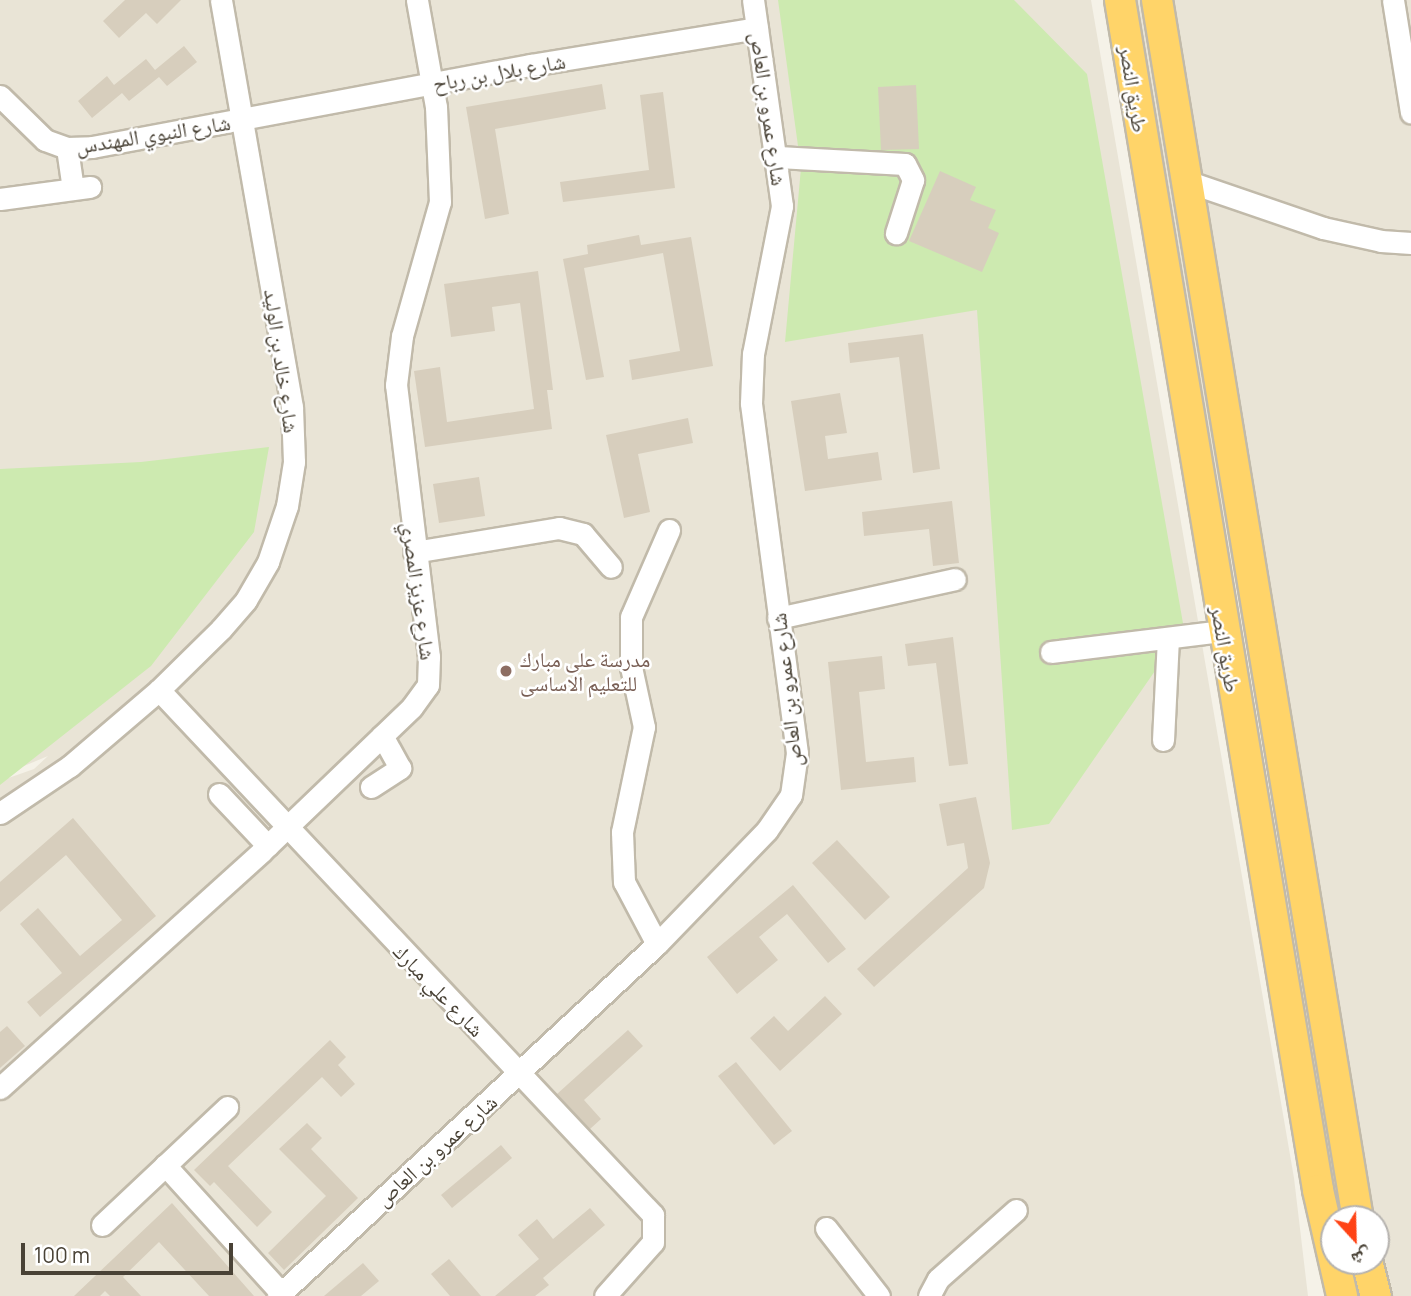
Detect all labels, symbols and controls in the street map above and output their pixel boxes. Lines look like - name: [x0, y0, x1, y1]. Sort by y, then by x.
- street label: شارع عمرو بن العاص: [746, 31, 792, 187]
- street label: طريق النصر: [1115, 44, 1153, 134]
- street label: شارع بلال بن رباح: [431, 48, 567, 96]
- street label: شارع النبوي المهندس: [74, 109, 232, 159]
- street label: شارع خالد بن الوليد: [259, 288, 305, 434]
- street label: شارع عزيز المصري: [397, 520, 441, 662]
- street label: طريق النصر: [1206, 604, 1246, 694]
- street label: شارع عمرو بن العاص: [765, 612, 807, 768]
- place label: مدرسة على مبارك للتعليم الاساسى: [520, 646, 650, 696]
- marker: مدرسة على مبارك للتعليم الاساسى: [498, 663, 514, 679]
- street label: شارع علي مبارك: [388, 938, 490, 1042]
- street label: شارع عمرو بن العاص: [370, 1089, 502, 1211]
- north arrow: [1320, 1205, 1390, 1275]
- scale bar: [24, 1230, 236, 1274]
- text: 100 m: [34, 1241, 90, 1269]
- text: ش: [1348, 1242, 1376, 1273]

